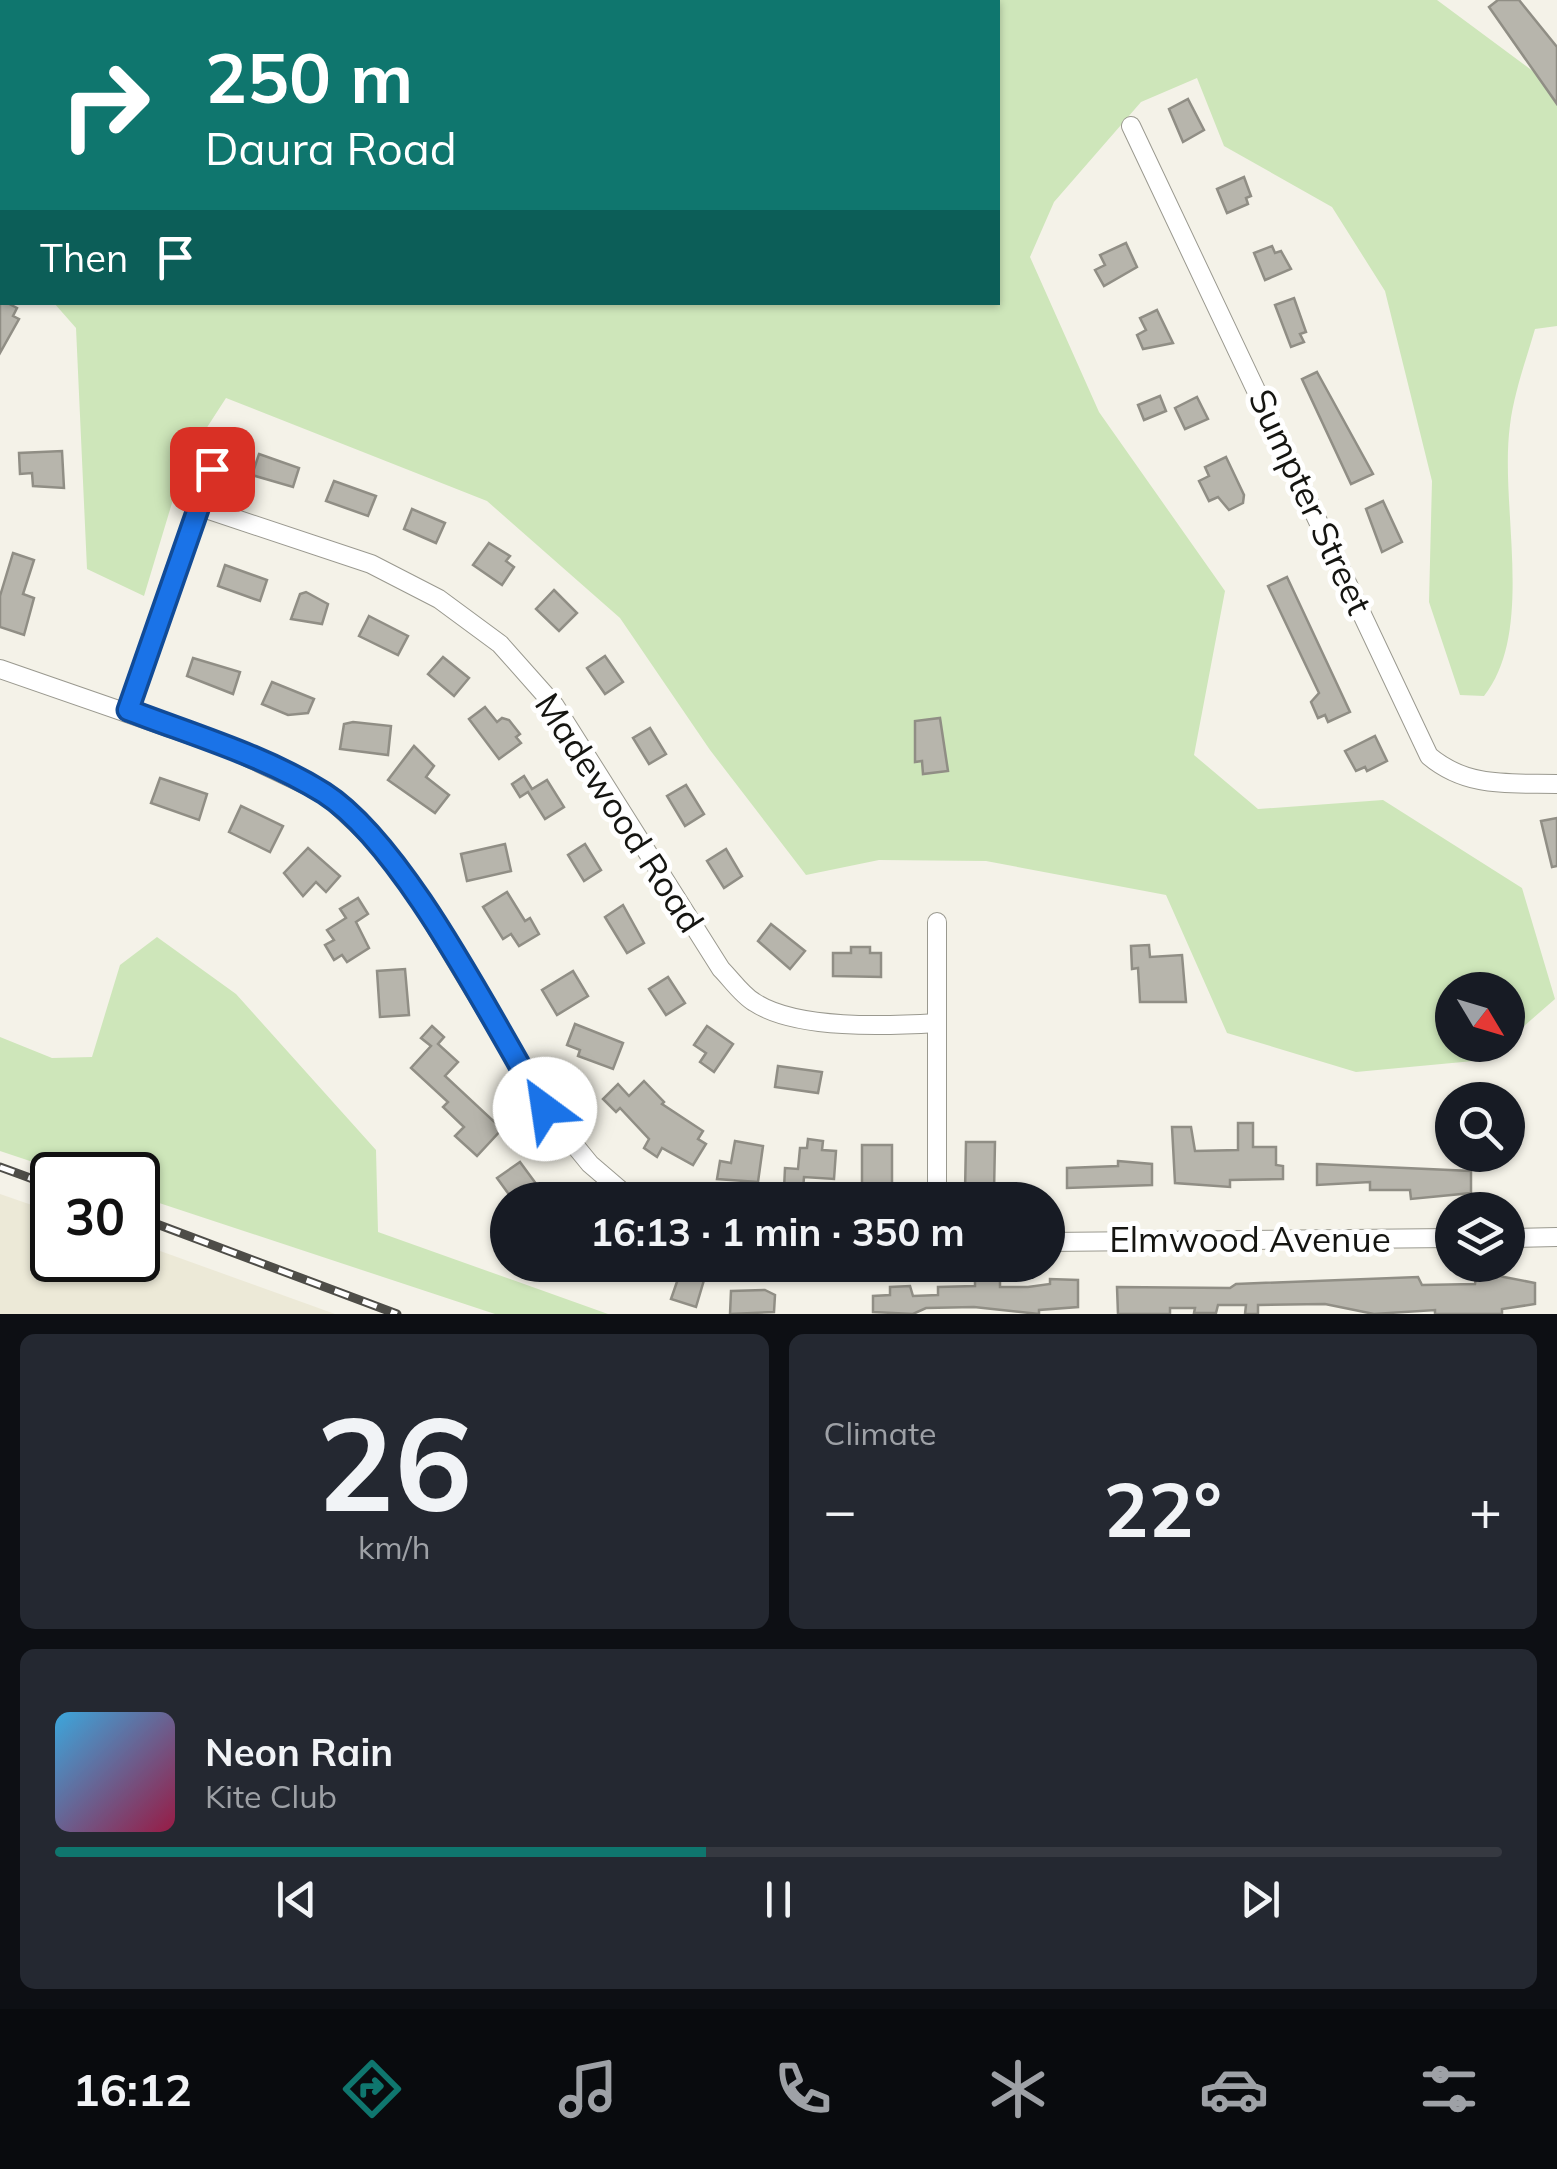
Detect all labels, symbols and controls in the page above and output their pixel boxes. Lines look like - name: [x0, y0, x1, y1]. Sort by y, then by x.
- text: 250 m: [205, 33, 413, 121]
- icon: right: [40, 40, 170, 170]
- text: Daura Road: [205, 120, 457, 176]
- icon: arrive: [148, 230, 203, 285]
- text: Then: [40, 234, 128, 282]
- street label: Sumpter Street: [1240, 382, 1382, 621]
- pin: [170, 427, 255, 512]
- icon: arrive: [185, 442, 240, 497]
- street label: Madewood Road: [526, 684, 714, 941]
- north arrow: [1435, 972, 1525, 1062]
- map controls: [1435, 972, 1525, 1282]
- position arrow: [493, 1057, 597, 1161]
- button: search: [1435, 1082, 1525, 1172]
- speed limit sign: 30: [30, 1152, 160, 1282]
- button: layers: [1435, 1192, 1525, 1282]
- text: 16:13 · 1 min · 350 m: [590, 1208, 965, 1256]
- street label: Elmwood Avenue: [1109, 1217, 1391, 1261]
- text: 26: [316, 1380, 472, 1544]
- text: Climate: [824, 1413, 936, 1453]
- text: 22°: [1104, 1462, 1222, 1556]
- text: −: [824, 1475, 857, 1544]
- text: +: [1469, 1475, 1502, 1544]
- text: km/h: [358, 1527, 430, 1567]
- text: Neon Rain: [205, 1728, 393, 1776]
- text: Kite Club: [205, 1776, 337, 1816]
- icon: previous: [269, 1872, 324, 1927]
- icon: pause: [751, 1872, 806, 1927]
- icon: next: [1233, 1872, 1288, 1927]
- icon: directions: [337, 2054, 407, 2124]
- icon: music: [553, 2054, 623, 2124]
- icon: phone: [768, 2054, 838, 2124]
- icon: climate: [983, 2054, 1053, 2124]
- icon: car: [1199, 2054, 1269, 2124]
- icon: filters: [1414, 2054, 1484, 2124]
- text: 16:12: [73, 2061, 192, 2117]

